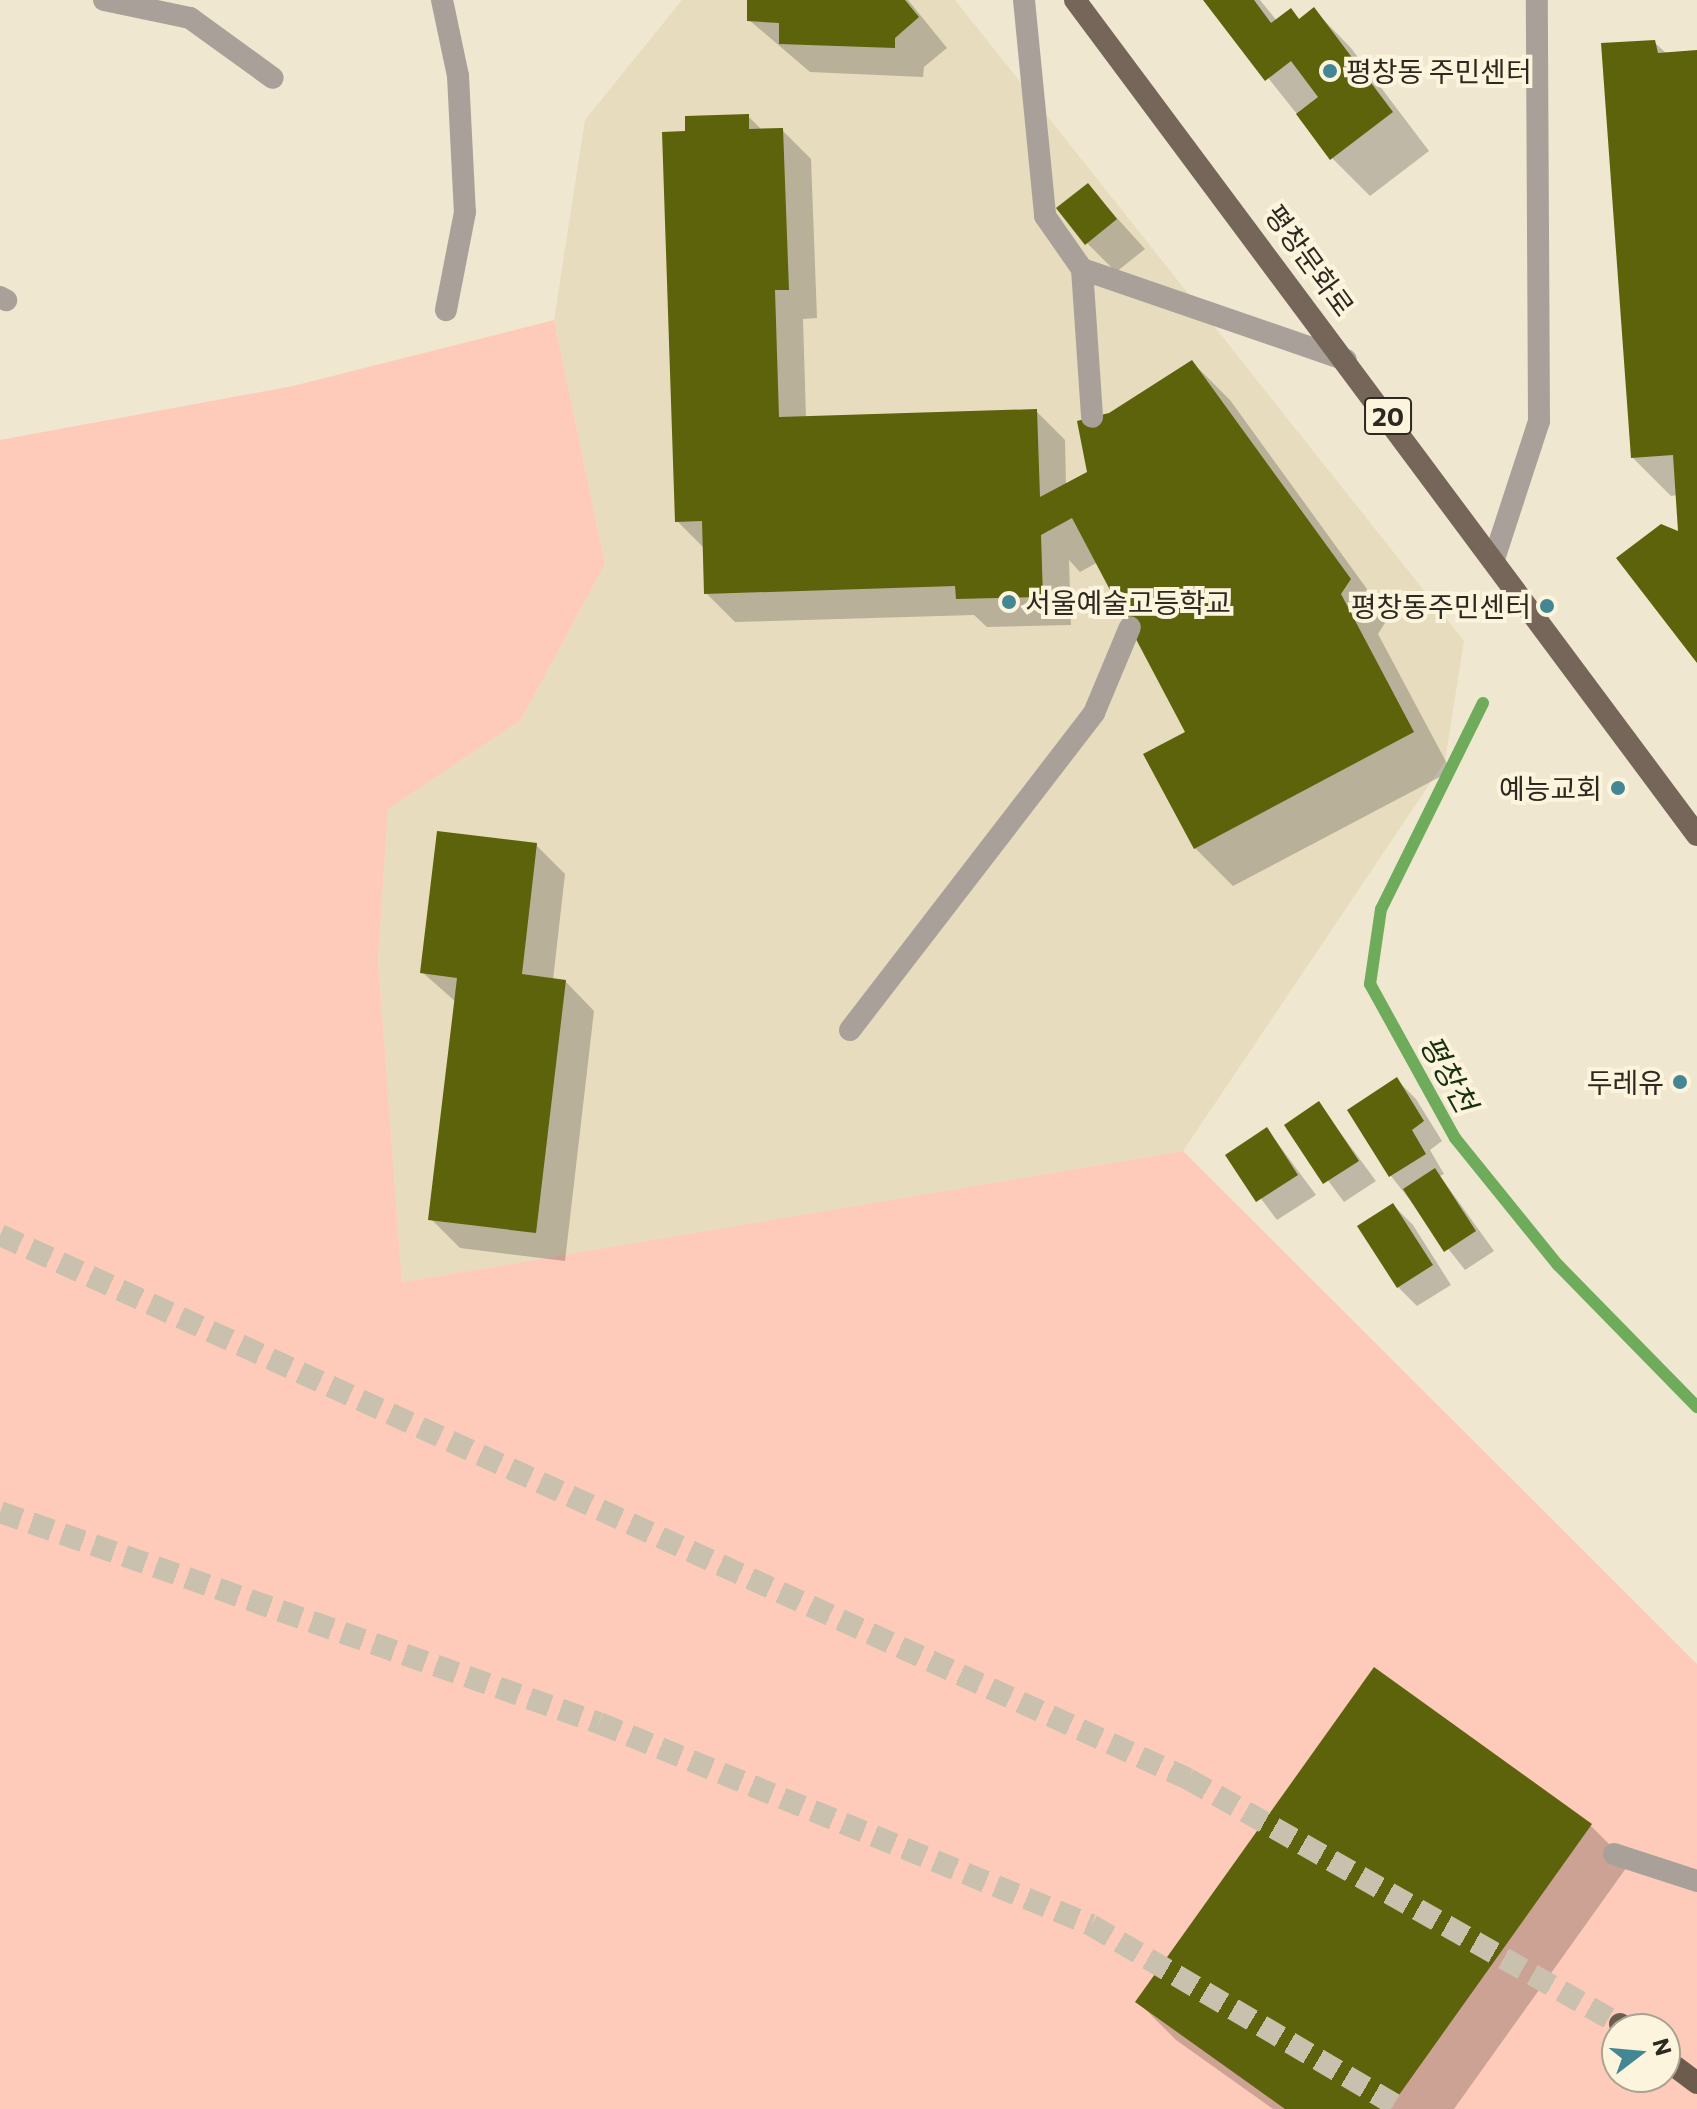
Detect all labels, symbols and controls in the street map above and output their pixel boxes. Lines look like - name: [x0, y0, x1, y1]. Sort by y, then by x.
- place label: 평창동 주민센터: [1346, 54, 1532, 88]
- marker: 평창동 주민센터: [1321, 62, 1339, 80]
- street label: 평창문화로: [1259, 198, 1361, 322]
- road number: 20: [1364, 394, 1412, 438]
- place label: 서울예술고등학교: [1025, 585, 1231, 619]
- place label: 평창동주민센터: [1351, 589, 1531, 623]
- marker: 서울예술고등학교: [1000, 593, 1018, 611]
- marker: 평창동주민센터: [1538, 597, 1556, 615]
- place label: 예능교회: [1499, 771, 1602, 805]
- marker: 예능교회: [1609, 779, 1627, 797]
- water label: 평창천: [1413, 1028, 1485, 1118]
- place label: 두레유: [1587, 1065, 1664, 1099]
- marker: 두레유: [1671, 1073, 1689, 1091]
- north arrow: [1601, 2013, 1681, 2093]
- text: N: [1647, 2035, 1678, 2058]

